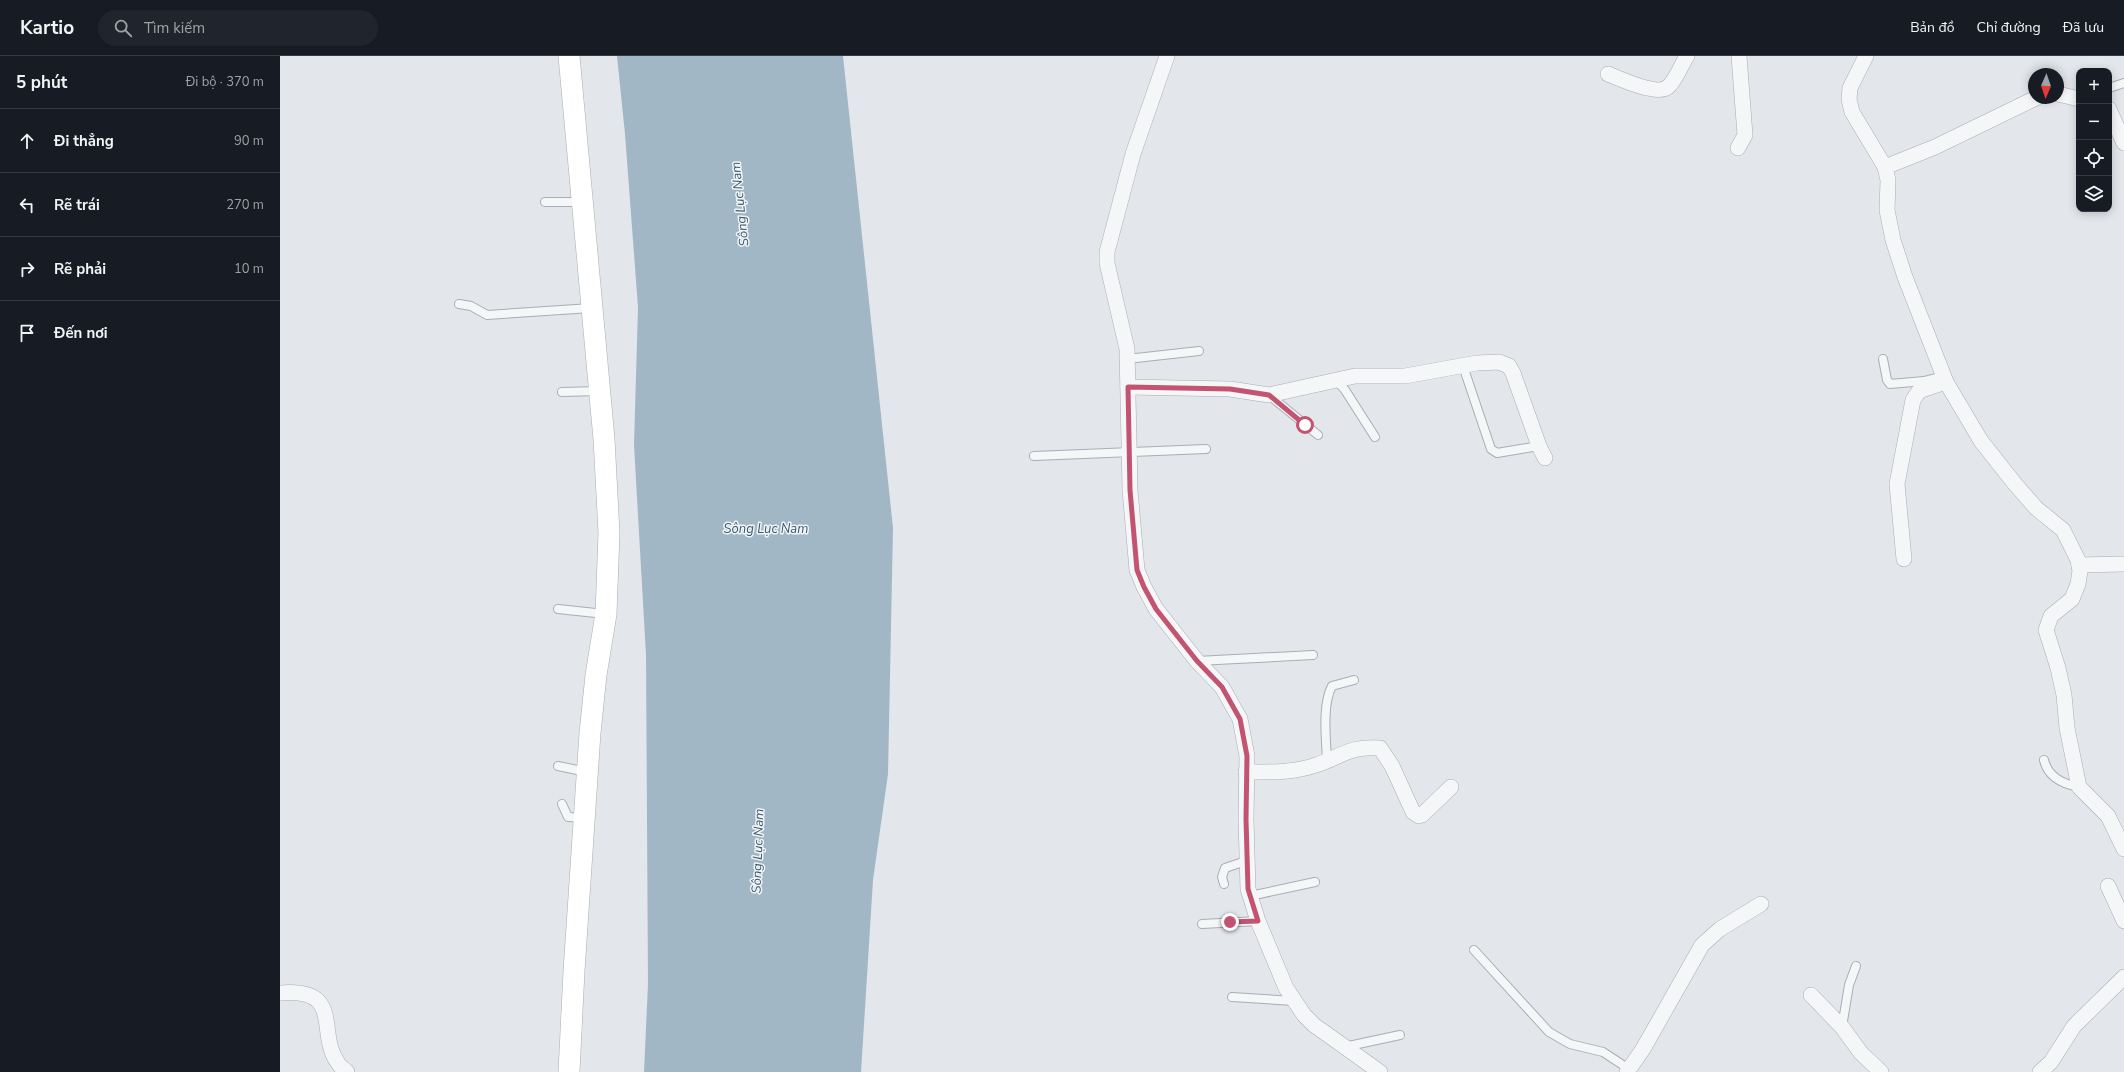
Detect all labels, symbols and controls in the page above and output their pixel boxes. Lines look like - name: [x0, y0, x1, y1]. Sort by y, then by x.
- search box: [98, 10, 378, 46]
- text: Kartio: [20, 15, 74, 41]
- icon: search: [112, 17, 134, 39]
- text: Tìm kiếm: [144, 18, 205, 38]
- text: Bản đồ: [1910, 18, 1955, 37]
- text: Chỉ đường: [1977, 18, 2041, 37]
- text: Đã lưu: [2063, 18, 2104, 37]
- north arrow: [2028, 68, 2064, 104]
- map controls: [2076, 68, 2112, 212]
- button: +: [2076, 68, 2112, 104]
- text: 5 phút: [16, 71, 67, 94]
- text: Đi bộ · 370 m: [186, 73, 264, 91]
- button: −: [2076, 104, 2112, 140]
- icon: ahead: [16, 130, 38, 152]
- text: Đi thẳng: [54, 131, 114, 151]
- text: 90 m: [234, 132, 264, 150]
- button: locate: [2076, 140, 2112, 176]
- water label: Sông Lục Nam: [727, 161, 753, 247]
- button: layers: [2076, 176, 2112, 212]
- icon: left: [16, 194, 38, 216]
- text: Rẽ trái: [54, 195, 100, 215]
- text: 270 m: [226, 196, 264, 214]
- icon: right: [16, 258, 38, 280]
- text: Rẽ phải: [54, 259, 106, 279]
- text: 10 m: [234, 260, 264, 278]
- icon: arrive: [16, 322, 38, 344]
- text: Đến nơi: [54, 323, 108, 343]
- route start: [1296, 416, 1314, 434]
- water label: Sông Lục Nam: [724, 520, 808, 538]
- water label: Sông Lục Nam: [748, 808, 768, 894]
- route end: [1221, 913, 1239, 931]

